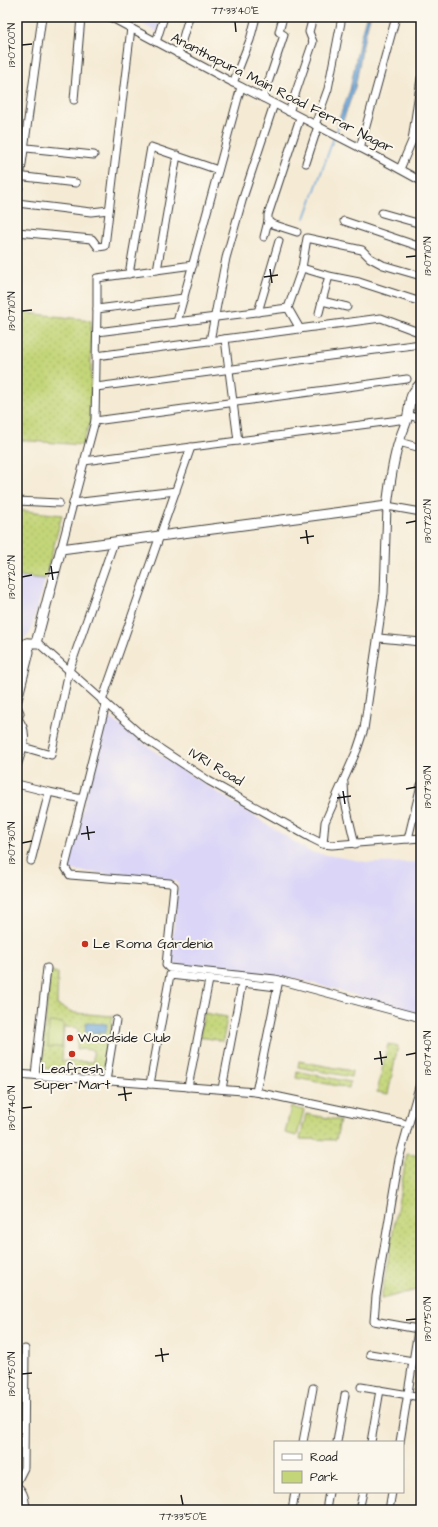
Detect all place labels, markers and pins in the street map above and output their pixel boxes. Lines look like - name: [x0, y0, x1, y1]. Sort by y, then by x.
- place label: Le Roma Gardenia: [93, 934, 213, 954]
- marker: Le Roma Gardenia: [80, 939, 90, 949]
- place label: Woodside Club: [78, 1028, 171, 1048]
- marker: Woodside Club: [65, 1033, 75, 1043]
- marker: Leafresh Super Mart: [67, 1049, 77, 1059]
- place label: Leafresh Super Mart: [34, 1059, 111, 1095]

